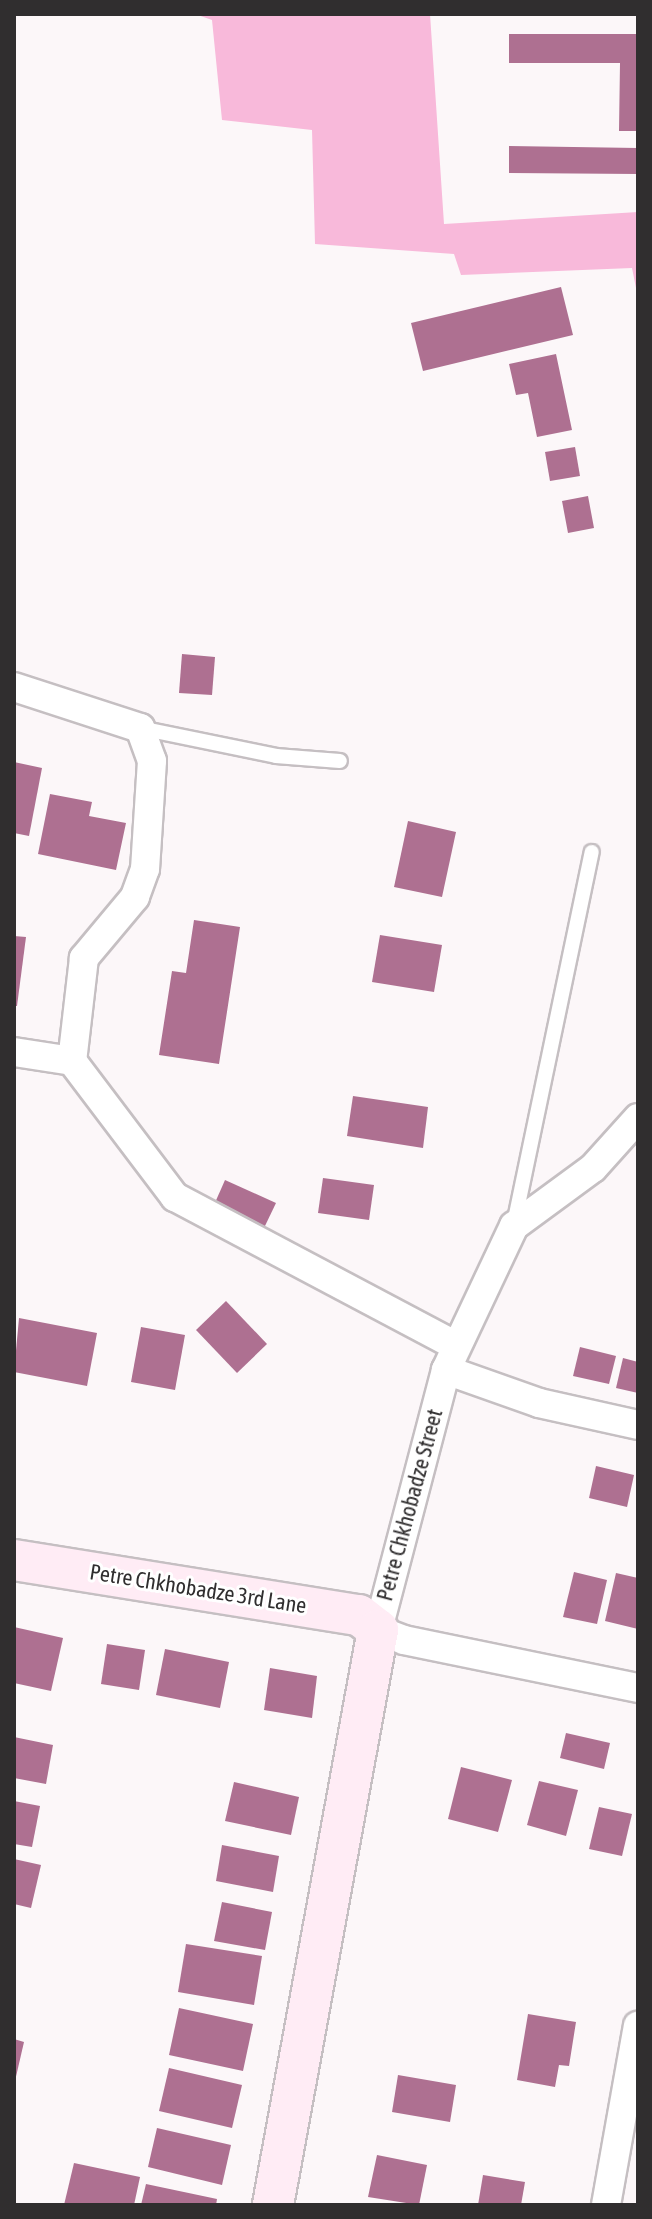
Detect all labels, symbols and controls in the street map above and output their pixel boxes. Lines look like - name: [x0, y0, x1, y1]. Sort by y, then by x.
- street label: Petre Chkhobadze Street: [372, 1406, 448, 1604]
- street label: Petre Chkhobadze 3rd Lane: [88, 1559, 308, 1619]

